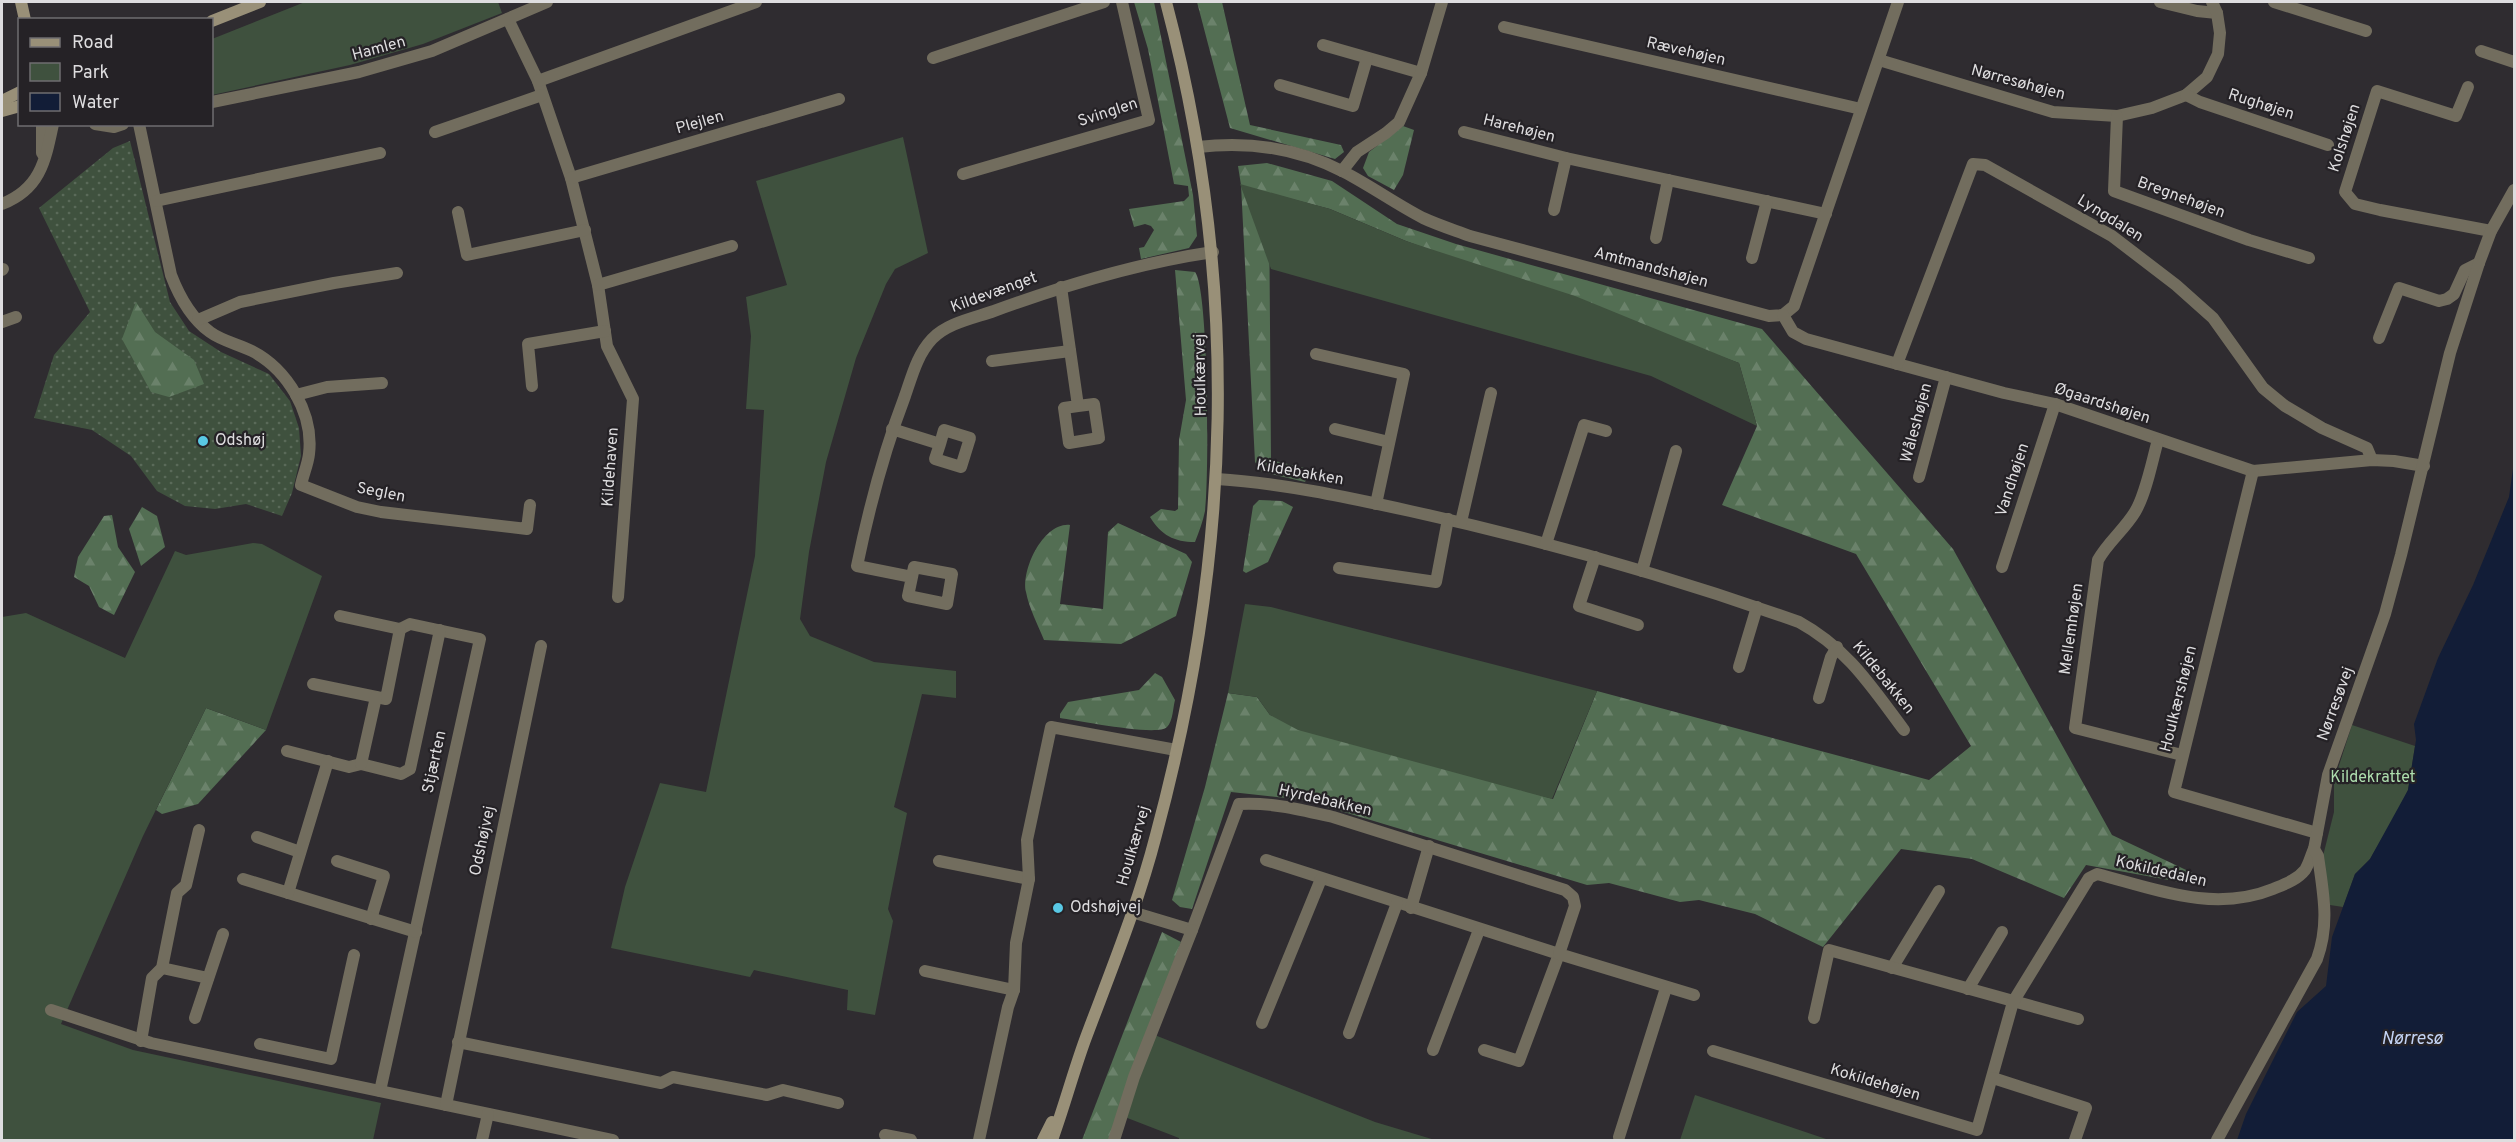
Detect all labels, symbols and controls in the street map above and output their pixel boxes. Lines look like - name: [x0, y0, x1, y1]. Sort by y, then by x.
- legend: [18, 18, 213, 126]
- text: Road: [72, 32, 114, 55]
- street label: Hamlen: [350, 32, 408, 66]
- street label: Rævehøjen: [1644, 33, 1728, 71]
- street label: Nørresøhøjen: [1969, 61, 2067, 105]
- text: Park: [72, 62, 109, 85]
- street label: Rughøjen: [2225, 85, 2297, 125]
- text: Water: [72, 92, 119, 115]
- street label: Svinglen: [1076, 94, 1140, 132]
- street label: Kolshøjen: [2325, 101, 2365, 175]
- street label: Plejlen: [674, 107, 726, 139]
- street label: Harehøjen: [1481, 110, 1557, 148]
- street label: Bregnehøjen: [2134, 173, 2228, 223]
- street label: Lyngdalen: [2073, 191, 2147, 247]
- street label: Amtmandshøjen: [1592, 243, 1710, 293]
- street label: Kildevænget: [948, 268, 1040, 318]
- street label: Houlkærvej: [1190, 334, 1212, 416]
- street label: Øgaardshøjen: [2051, 379, 2153, 429]
- street label: Wåleshøjen: [1897, 381, 1937, 465]
- street label: Kildehaven: [598, 427, 624, 507]
- place label: Odshøj: [215, 431, 265, 451]
- marker: Odshøj: [196, 434, 210, 448]
- street label: Vandhøjen: [1992, 441, 2034, 519]
- street label: Kildebakken: [1255, 455, 1345, 491]
- street label: Seglen: [355, 478, 407, 508]
- street label: Mellemhøjen: [2056, 582, 2088, 676]
- street label: Kildebakken: [1847, 637, 1919, 719]
- street label: Houlkærshøjen: [2156, 644, 2202, 754]
- street label: Nørresøvej: [2313, 664, 2359, 744]
- street label: Stjærten: [419, 729, 451, 795]
- park label: Kildekrattet: [2330, 768, 2416, 788]
- street label: Hyrdebakken: [1276, 781, 1374, 821]
- street label: Odshøjvej: [466, 804, 500, 878]
- street label: Houlkærvej: [1113, 804, 1155, 888]
- street label: Kokildedalen: [2113, 852, 2209, 892]
- place label: Odshøjvej: [1070, 898, 1141, 918]
- marker: Odshøjvej: [1051, 901, 1065, 915]
- water label: Nørresø: [2381, 1028, 2444, 1051]
- street label: Kokildehøjen: [1827, 1060, 1923, 1106]

